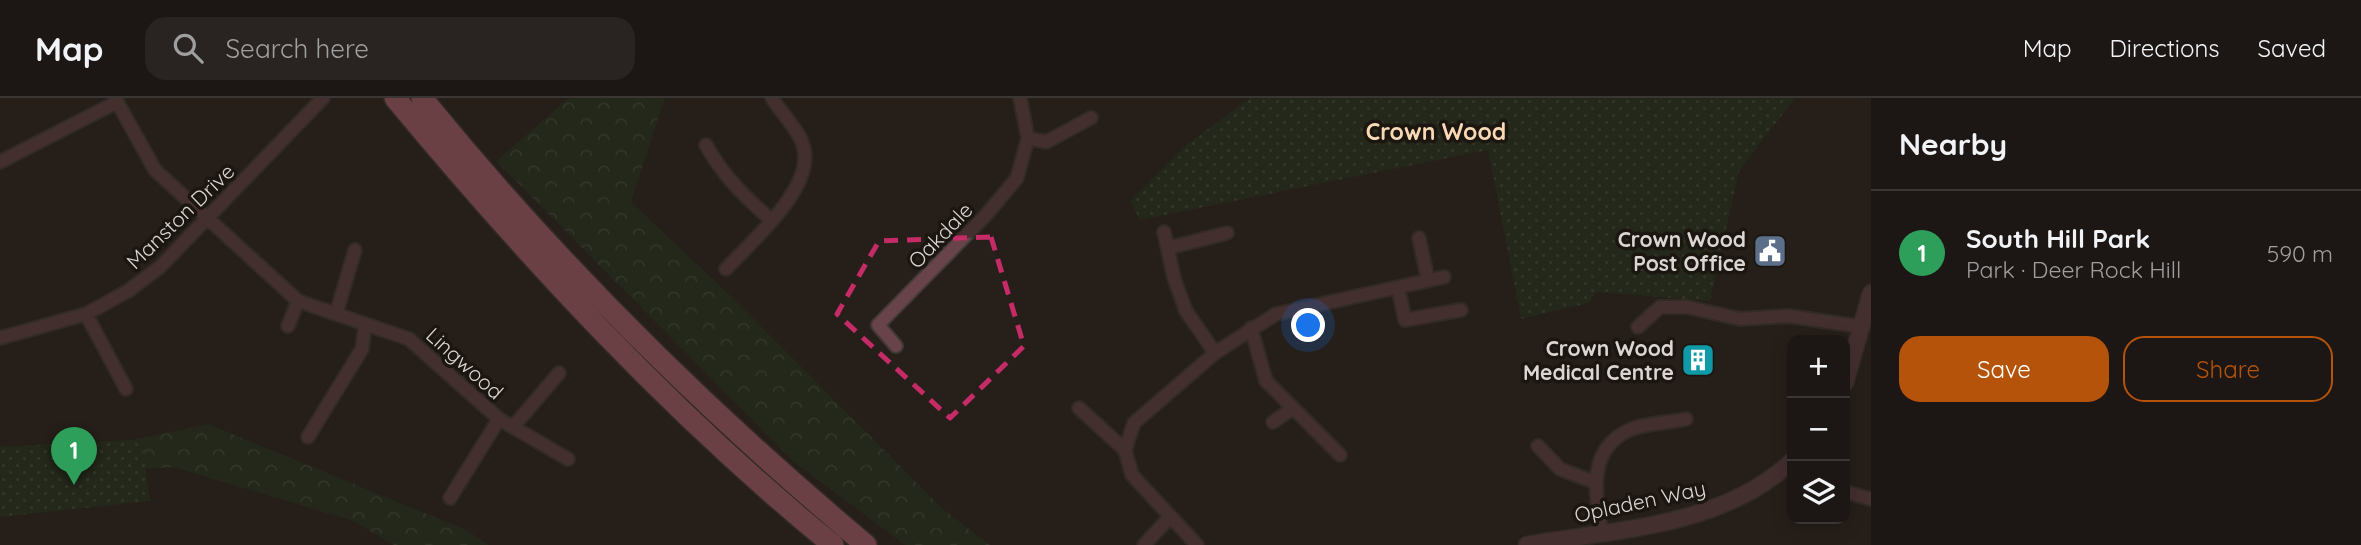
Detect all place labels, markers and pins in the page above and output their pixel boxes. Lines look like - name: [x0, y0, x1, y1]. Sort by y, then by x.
- place label: Crown Wood Post Office: [1618, 226, 1746, 276]
- public building icon: Crown Wood Post Office: [1751, 232, 1789, 270]
- place label: Crown Wood Medical Centre: [1523, 335, 1674, 385]
- building icon: Crown Wood Medical Centre: [1679, 341, 1717, 379]
- pin: 1: [51, 427, 97, 485]

